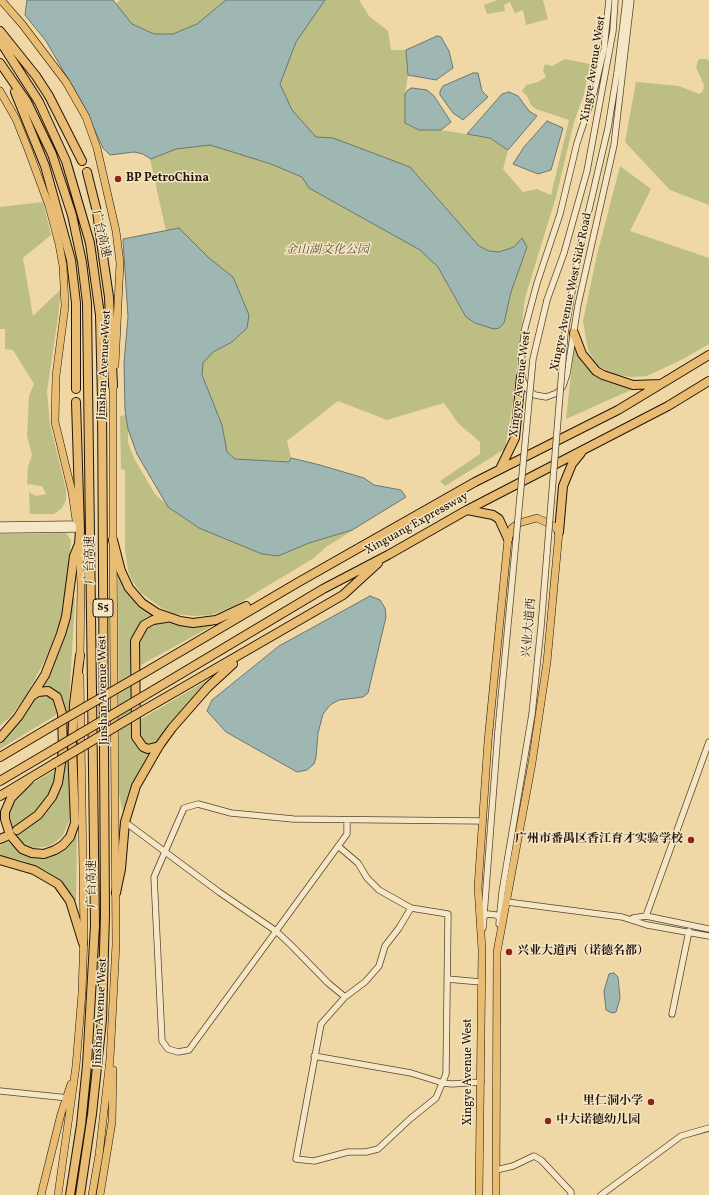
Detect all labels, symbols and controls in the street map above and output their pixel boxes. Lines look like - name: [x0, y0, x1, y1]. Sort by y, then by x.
- street label: Xingye Avenue West: [579, 15, 609, 123]
- place label: BP PetroChina: [126, 172, 209, 186]
- marker: BP PetroChina: [113, 174, 123, 184]
- street label: 广台高速: [88, 209, 112, 259]
- street label: Xingye Avenue West Side Road: [548, 211, 596, 373]
- park label: 金山湖文化公园: [285, 244, 369, 258]
- street label: Jinshan Avenue West: [95, 310, 115, 420]
- street label: Xingye Avenue West: [507, 330, 535, 438]
- street label: Xinguang Expressway: [363, 490, 471, 558]
- street label: 广台高速: [84, 536, 98, 584]
- street label: 兴业大道西: [520, 597, 540, 659]
- road number: S5: [93, 599, 113, 617]
- street label: Jinshan Avenue West: [96, 635, 112, 745]
- place label: 广州市番禺区香江育才实验学校: [515, 833, 683, 847]
- marker: 广州市番禺区香江育才实验学校: [686, 835, 696, 845]
- street label: 广台高速: [86, 860, 100, 908]
- place label: 兴业大道西（诺德名都）: [517, 945, 649, 959]
- marker: 兴业大道西（诺德名都）: [504, 947, 514, 957]
- street label: Jinshan Avenue West: [91, 958, 111, 1068]
- street label: Xingye Avenue West: [462, 1018, 476, 1126]
- place label: 里仁洞小学: [583, 1095, 643, 1109]
- marker: 里仁洞小学: [646, 1097, 656, 1107]
- place label: 中大诺德幼儿园: [556, 1114, 640, 1128]
- marker: 中大诺德幼儿园: [543, 1116, 553, 1126]

